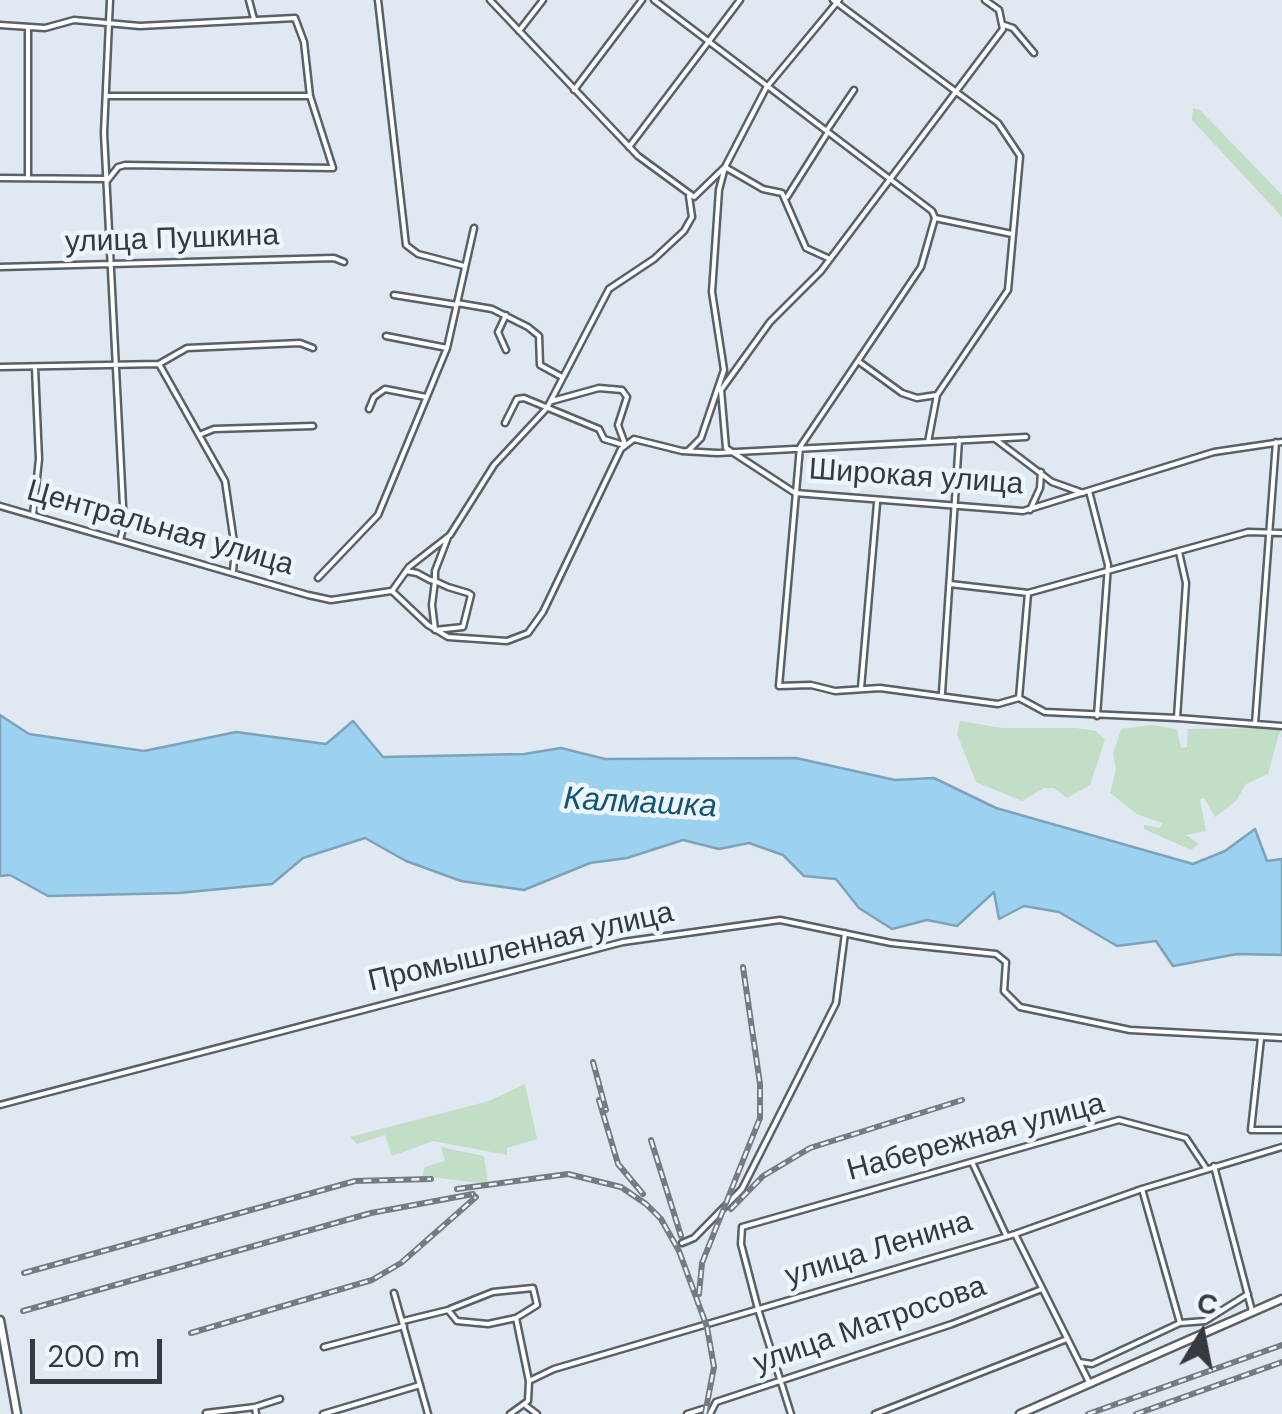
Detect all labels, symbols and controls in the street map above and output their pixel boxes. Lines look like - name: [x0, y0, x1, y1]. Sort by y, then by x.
- street label: улица Пушкина: [64, 218, 280, 262]
- street label: Широкая улица: [808, 453, 1024, 503]
- street label: Центральная улица: [23, 474, 297, 584]
- water label: Калмашка: [562, 781, 718, 827]
- street label: Промышленная улица: [365, 895, 677, 1001]
- street label: Набережная улица: [843, 1086, 1109, 1190]
- street label: улица Ленина: [781, 1205, 977, 1295]
- street label: улица Матросова: [749, 1269, 991, 1383]
- north arrow: [1152, 1284, 1252, 1384]
- text: С: [1194, 1284, 1220, 1324]
- scale bar: [35, 1319, 168, 1381]
- text: 200 m: [47, 1337, 140, 1376]

